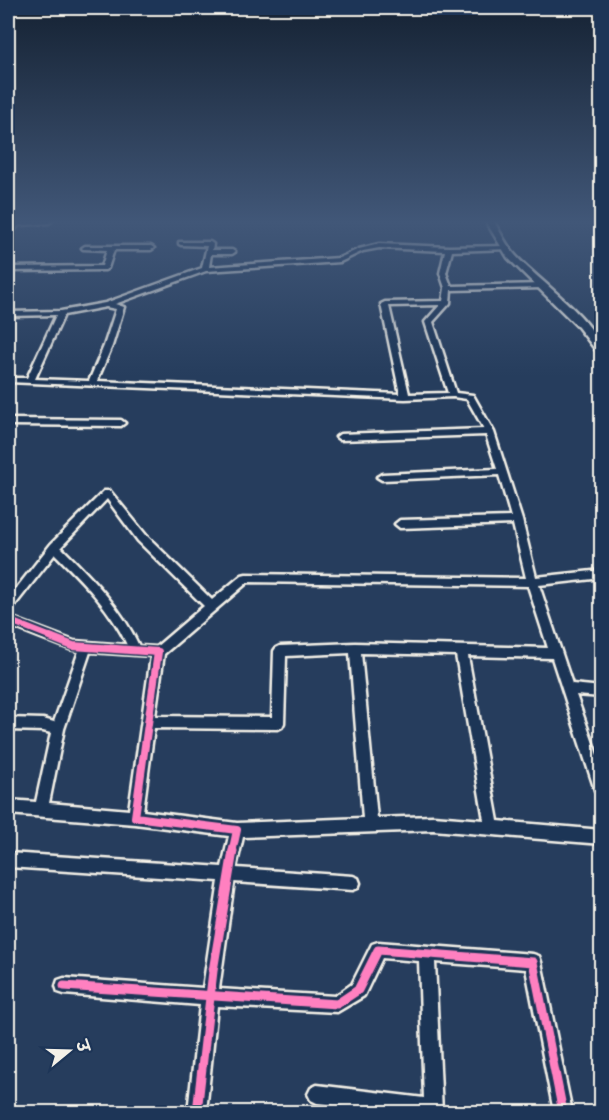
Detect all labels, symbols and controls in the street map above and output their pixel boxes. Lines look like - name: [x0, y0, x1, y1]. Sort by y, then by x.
- north arrow: [39, 1021, 99, 1081]
- text: उ: [68, 1036, 95, 1057]

